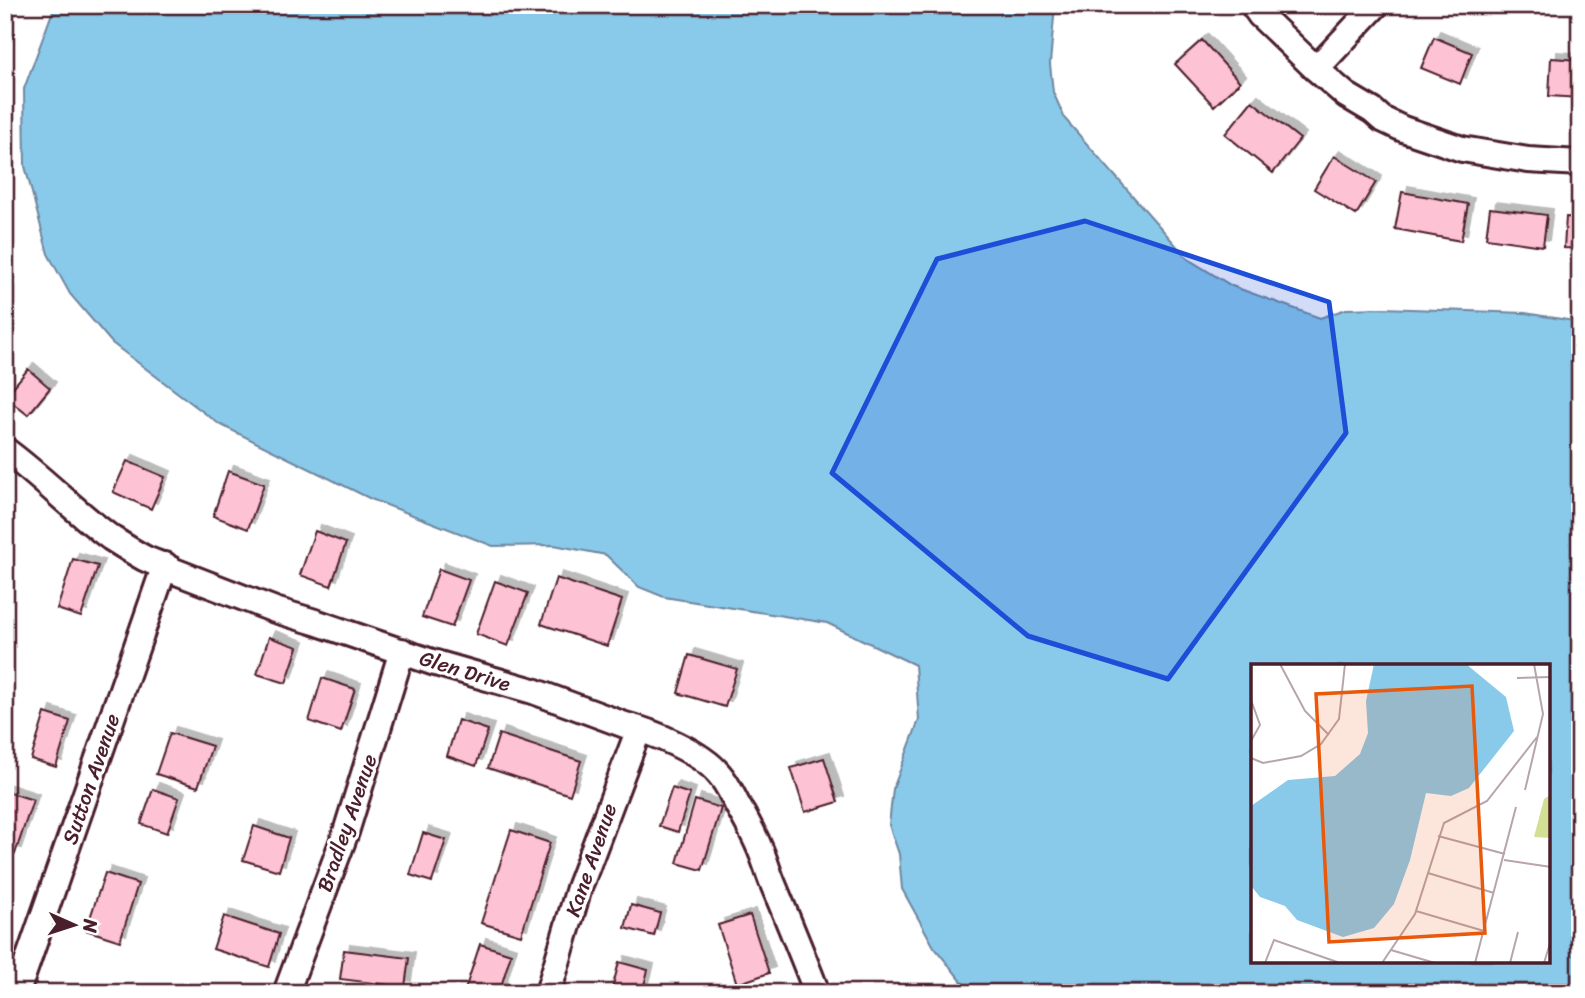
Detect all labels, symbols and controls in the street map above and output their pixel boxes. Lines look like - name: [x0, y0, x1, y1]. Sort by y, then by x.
- street label: Glen Drive: [415, 639, 515, 703]
- inset map: [1251, 664, 1550, 963]
- street label: Sutton Avenue: [51, 708, 131, 850]
- street label: Bradley Avenue: [306, 749, 388, 897]
- street label: Kane Avenue: [554, 798, 628, 922]
- north arrow: [38, 890, 108, 960]
- text: N: [74, 917, 107, 934]

